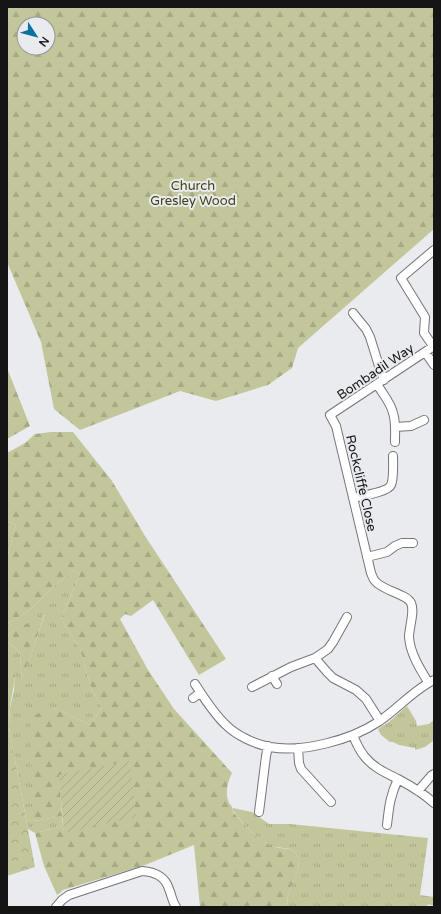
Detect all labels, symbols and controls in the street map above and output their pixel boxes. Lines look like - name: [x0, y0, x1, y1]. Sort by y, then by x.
- north arrow: [16, 16, 56, 56]
- text: N: [36, 34, 52, 49]
- park label: Church Gresley Wood: [150, 178, 236, 209]
- street label: Bombadil Way: [334, 340, 417, 403]
- street label: Rockcliffe Close: [342, 433, 380, 533]

